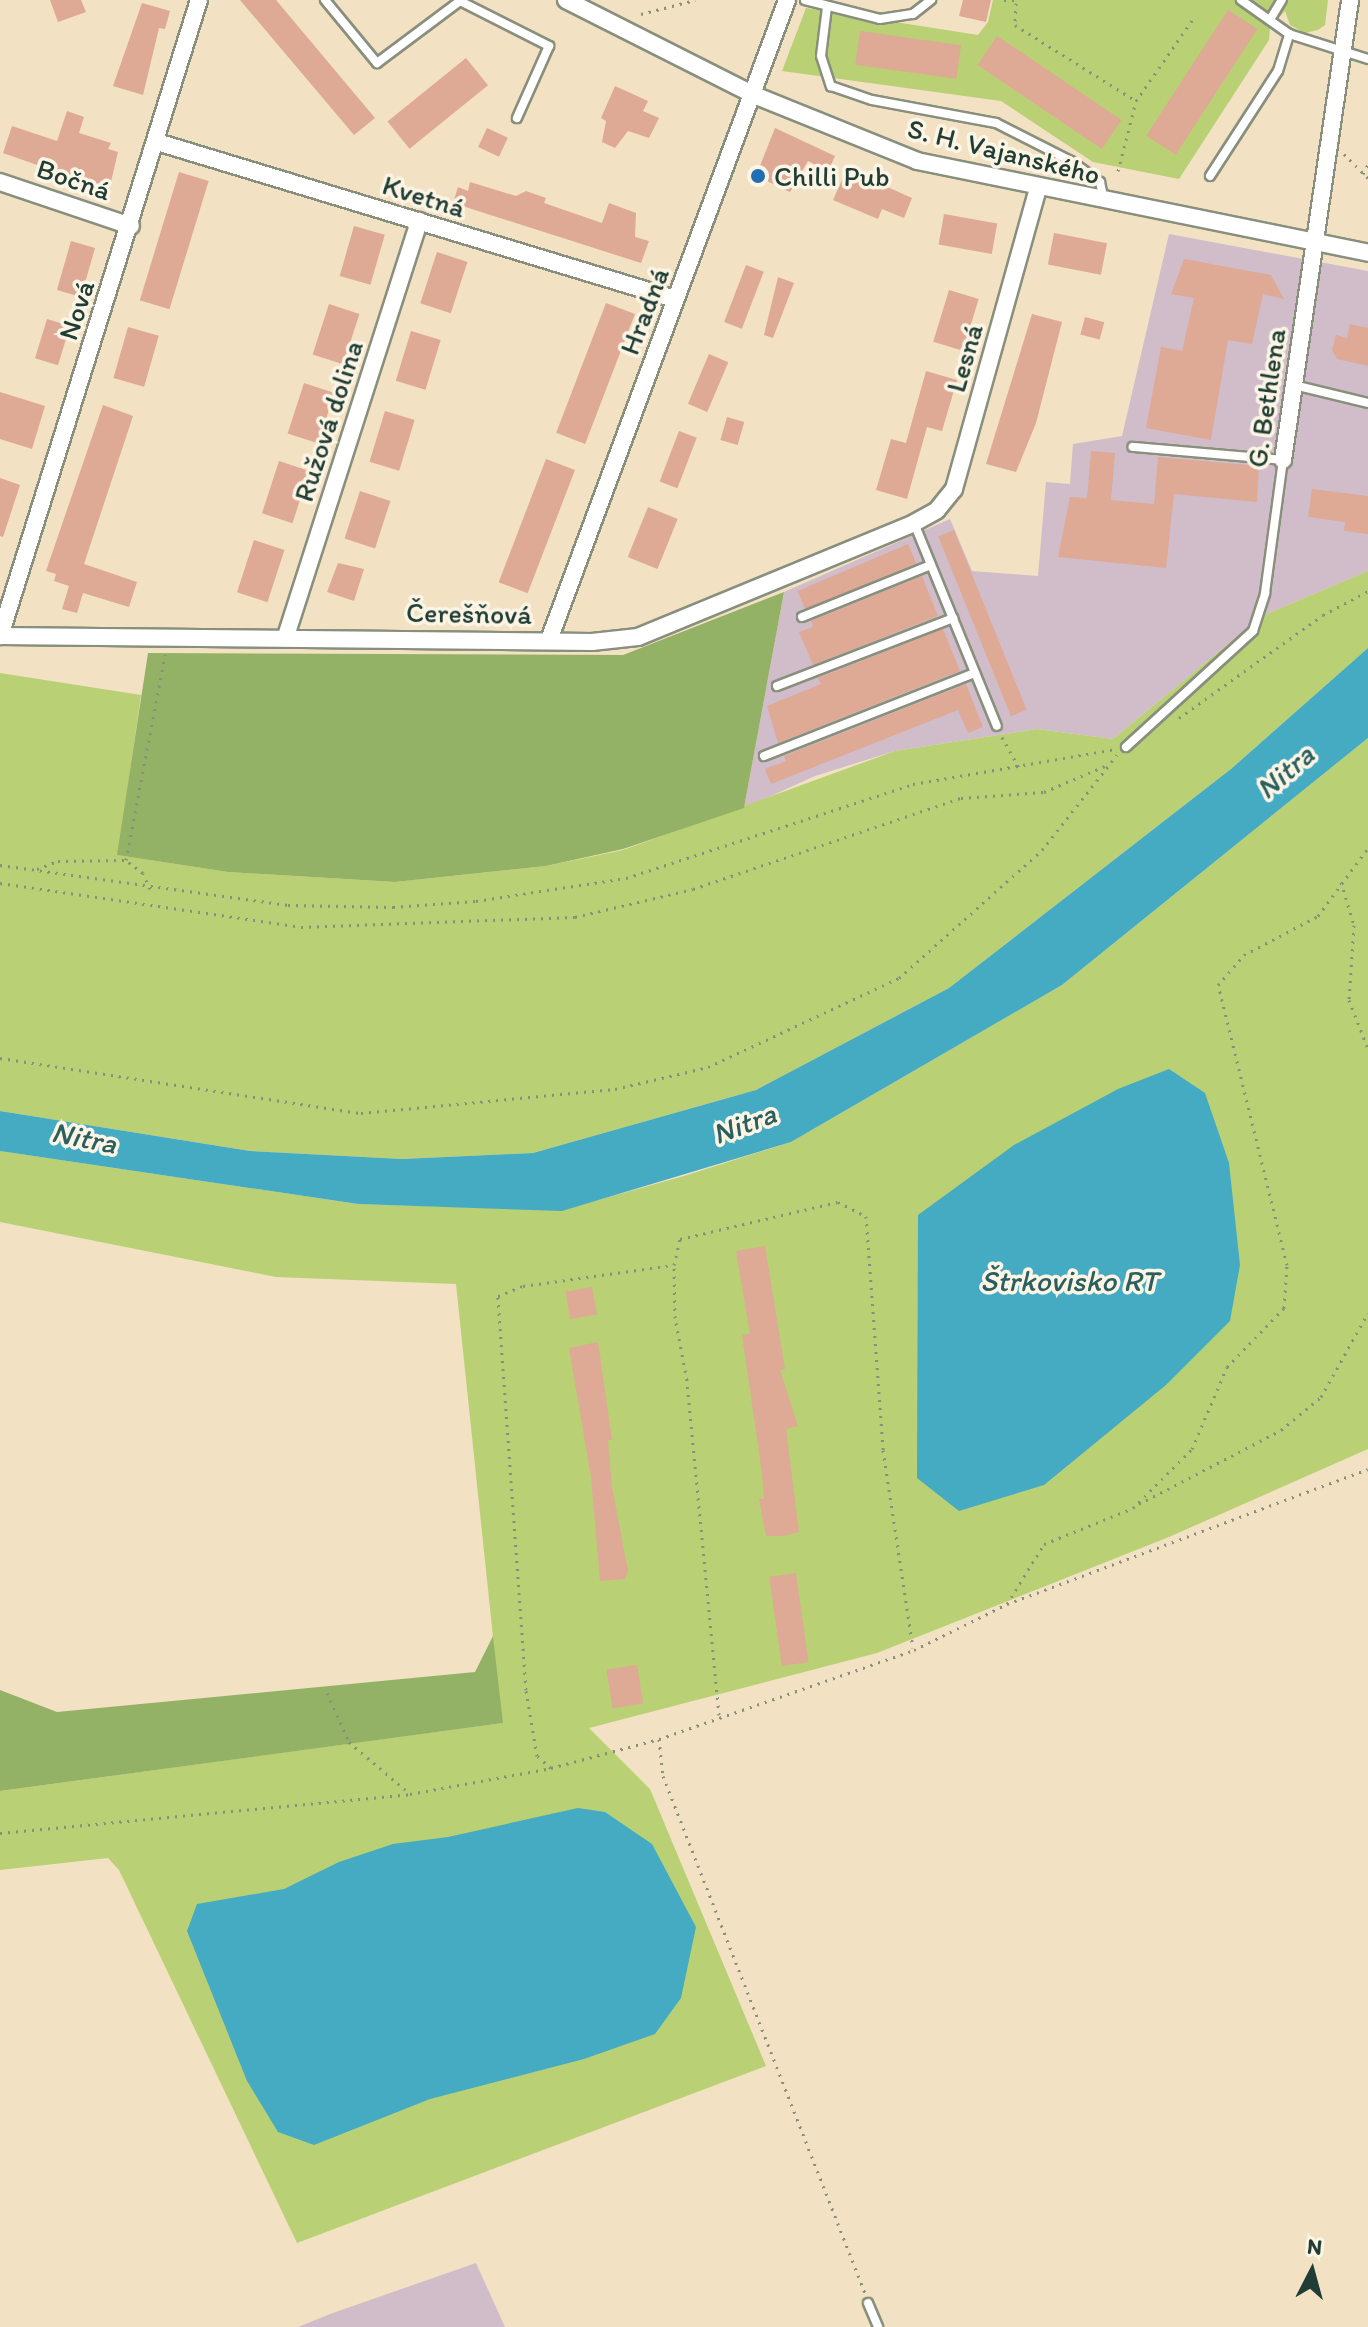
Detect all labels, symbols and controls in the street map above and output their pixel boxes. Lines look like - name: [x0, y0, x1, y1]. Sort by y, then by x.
- street label: S. H. Vajanského: [905, 111, 1103, 191]
- street label: Bočná: [33, 151, 115, 207]
- place label: Chilli Pub: [774, 159, 890, 193]
- marker: Chilli Pub: [749, 167, 767, 185]
- street label: Kvetná: [379, 168, 469, 224]
- street label: Hradná: [612, 263, 676, 359]
- street label: Nová: [51, 276, 101, 344]
- street label: Lesná: [938, 320, 990, 396]
- street label: G. Bethlena: [1240, 326, 1292, 470]
- street label: Ružová dolina: [286, 336, 370, 506]
- street label: Čerešňová: [406, 595, 532, 631]
- water label: Nitra: [1249, 737, 1321, 807]
- water label: Nitra: [707, 1095, 781, 1153]
- water label: Nitra: [49, 1114, 119, 1162]
- water label: Štrkovisko RT: [980, 1263, 1158, 1299]
- north arrow: [1272, 2231, 1352, 2311]
- text: N: [1306, 2232, 1323, 2261]

